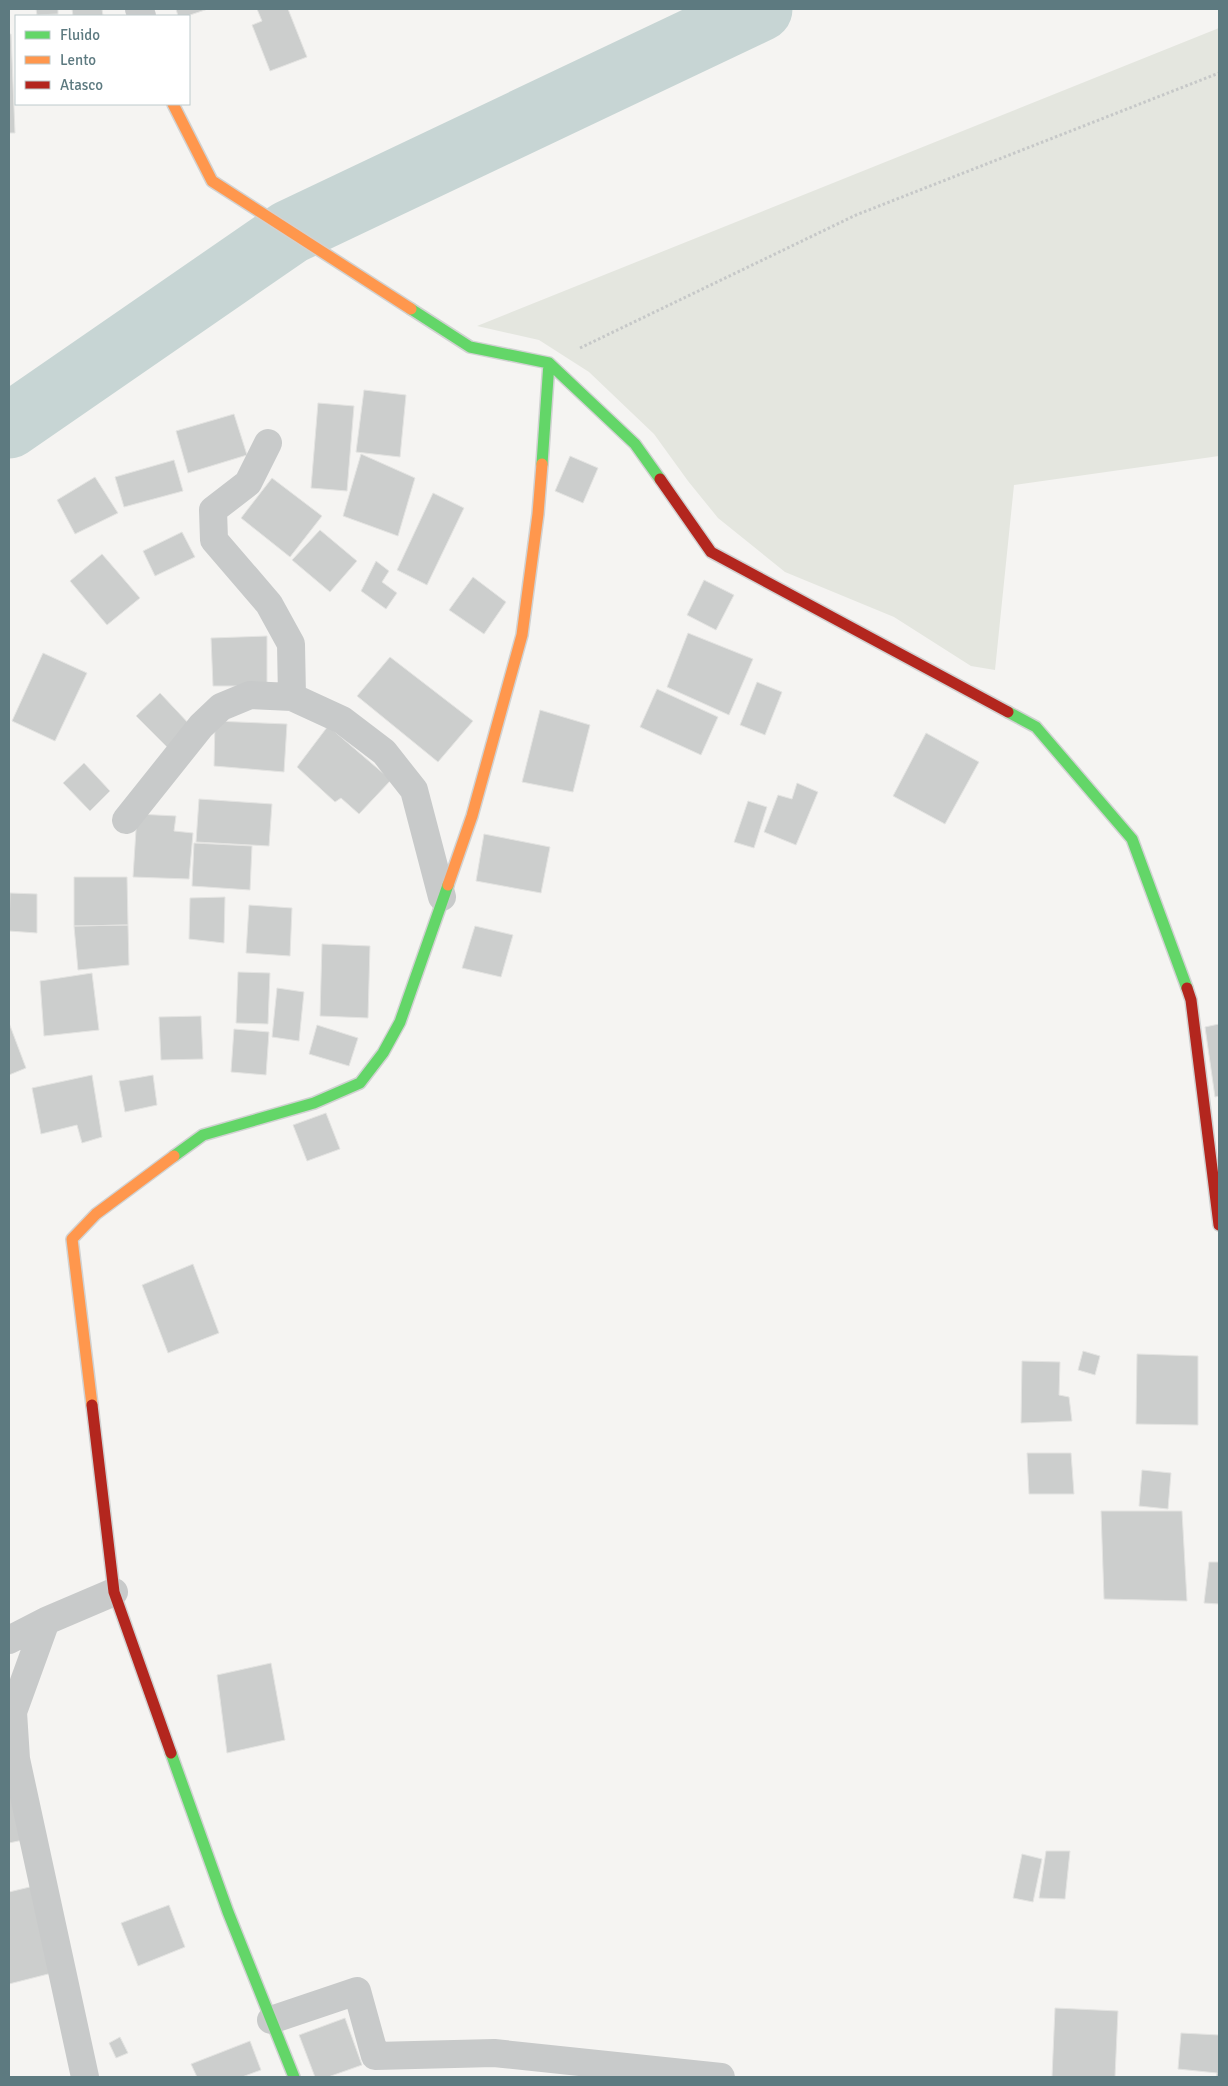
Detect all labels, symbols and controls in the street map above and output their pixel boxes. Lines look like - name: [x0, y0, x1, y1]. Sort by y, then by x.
- legend: [15, 15, 190, 105]
- text: Fluido: [60, 26, 100, 44]
- text: Lento: [60, 51, 96, 69]
- text: Atasco: [60, 76, 103, 94]

